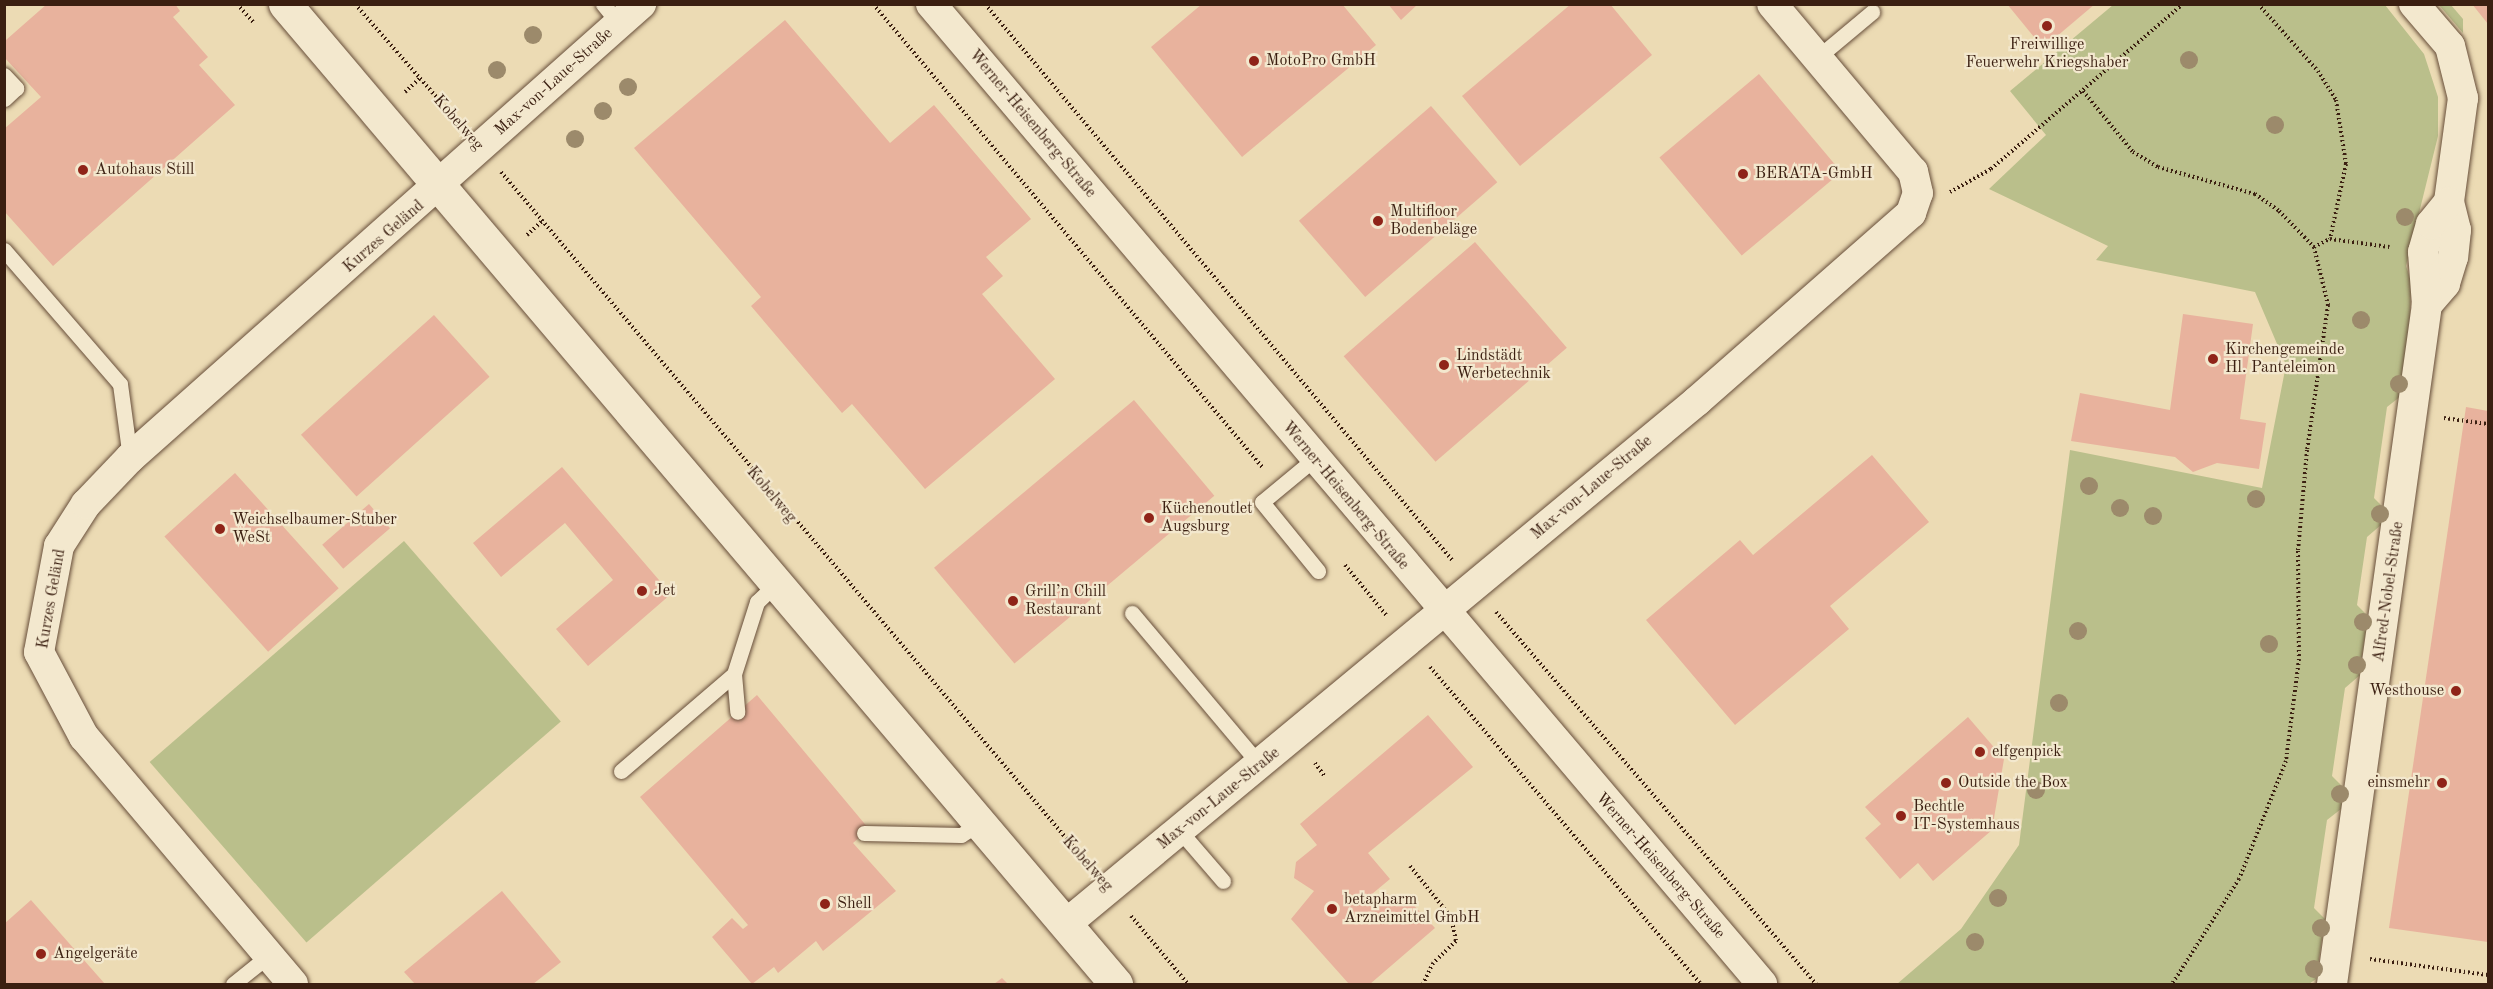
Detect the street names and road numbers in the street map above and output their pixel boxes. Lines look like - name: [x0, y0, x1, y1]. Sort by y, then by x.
- street label: Max-von-Laue-Straße: [491, 24, 617, 140]
- street label: Werner-Heisenberg-Straße: [964, 46, 1100, 202]
- street label: Kobelweg: [429, 91, 487, 155]
- street label: Kurzes Geländ: [340, 197, 428, 277]
- street label: Werner-Heisenberg-Straße: [1277, 418, 1413, 574]
- street label: Max-von-Laue-Straße: [1528, 432, 1656, 544]
- street label: Kobelweg: [742, 463, 800, 527]
- street label: Alfred-Nobel-Straße: [2370, 520, 2408, 664]
- street label: Kurzes Geländ: [34, 548, 70, 650]
- street label: Max-von-Laue-Straße: [1154, 744, 1284, 854]
- street label: Werner-Heisenberg-Straße: [1591, 789, 1729, 943]
- street label: Kobelweg: [1058, 832, 1116, 896]

